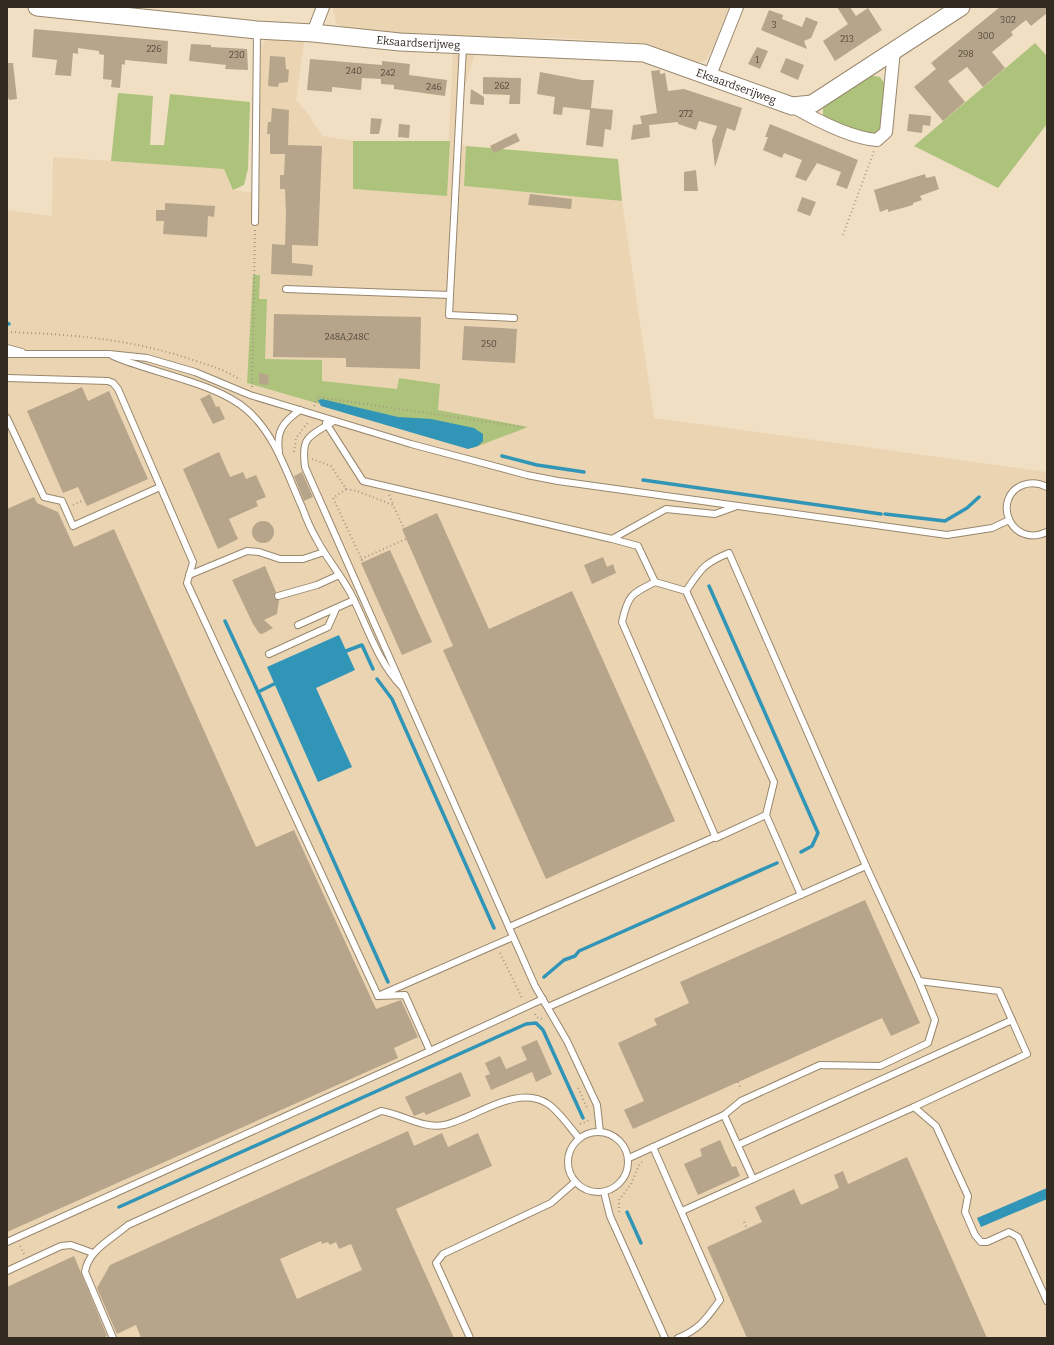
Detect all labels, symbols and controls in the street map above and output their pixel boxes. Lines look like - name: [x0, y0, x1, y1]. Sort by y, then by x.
- house number: 302: [1000, 15, 1016, 25]
- house number: 3: [771, 20, 777, 30]
- house number: 300: [978, 31, 995, 41]
- street label: Eksaardserijweg: [376, 33, 461, 51]
- house number: 213: [840, 34, 854, 44]
- house number: 226: [146, 44, 162, 54]
- house number: 298: [958, 49, 974, 59]
- house number: 230: [229, 50, 245, 60]
- house number: 1: [755, 55, 759, 65]
- house number: 240: [346, 66, 362, 76]
- street label: Eksaardserijweg: [695, 66, 778, 106]
- house number: 242: [380, 68, 396, 78]
- house number: 262: [495, 81, 510, 91]
- house number: 246: [426, 82, 442, 92]
- house number: 272: [679, 109, 693, 119]
- house number: 248A;248C: [325, 332, 370, 342]
- house number: 250: [481, 339, 497, 349]

